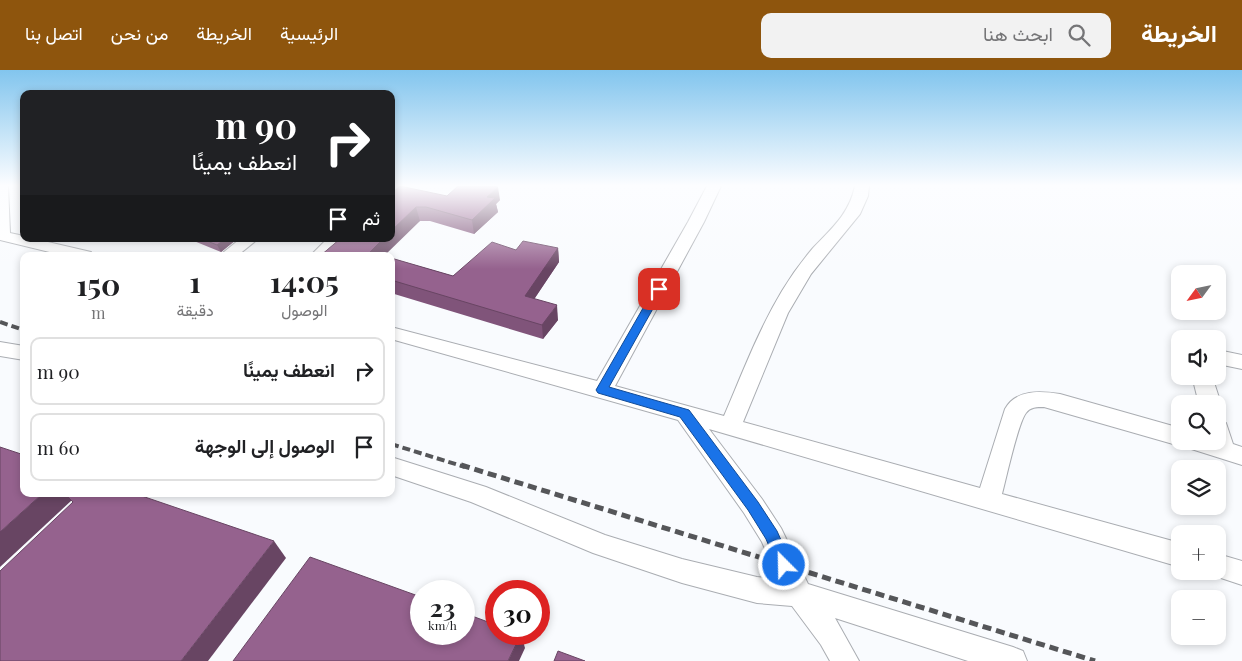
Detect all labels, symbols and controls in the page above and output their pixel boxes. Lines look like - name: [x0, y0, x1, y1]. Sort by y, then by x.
- search box: [761, 13, 1111, 58]
- text: الخريطة: [1141, 16, 1217, 48]
- text: ابحث هنا: [983, 20, 1053, 46]
- text: اتصل بنا: [25, 21, 83, 45]
- text: من نحن: [111, 21, 168, 45]
- text: الخريطة: [196, 21, 252, 45]
- text: الرئيسية: [280, 21, 338, 45]
- icon: search: [1065, 21, 1093, 49]
- text: 90 m: [215, 101, 297, 148]
- icon: right: [315, 110, 380, 175]
- text: انعطف يمينًا: [192, 146, 297, 176]
- text: ثم: [362, 204, 380, 230]
- icon: arrive: [324, 205, 352, 233]
- text: 1: [189, 261, 201, 301]
- text: 14:05: [270, 261, 339, 301]
- text: 150: [76, 264, 120, 304]
- north arrow: [1171, 265, 1226, 320]
- map controls: [1171, 265, 1226, 645]
- pin: [638, 268, 680, 310]
- icon: arrive: [645, 275, 673, 303]
- text: دقيقة: [177, 299, 214, 320]
- text: الوصول: [281, 299, 327, 320]
- text: m: [91, 302, 105, 323]
- button: sound: [1171, 330, 1226, 385]
- text: انعطف يمينًا: [243, 356, 335, 382]
- icon: right: [350, 357, 378, 385]
- text: 90 m: [37, 358, 80, 384]
- button: search: [1171, 395, 1226, 450]
- text: الوصول إلى الوجهة: [195, 432, 335, 458]
- icon: arrive: [350, 433, 378, 461]
- text: 60 m: [37, 434, 80, 460]
- button: layers: [1171, 460, 1226, 515]
- button: +: [1171, 525, 1226, 580]
- position arrow: [757, 538, 809, 590]
- speed limit sign: 30: [485, 580, 550, 645]
- text: 23: [430, 590, 455, 623]
- button: −: [1171, 590, 1226, 645]
- text: km/h: [428, 617, 457, 633]

